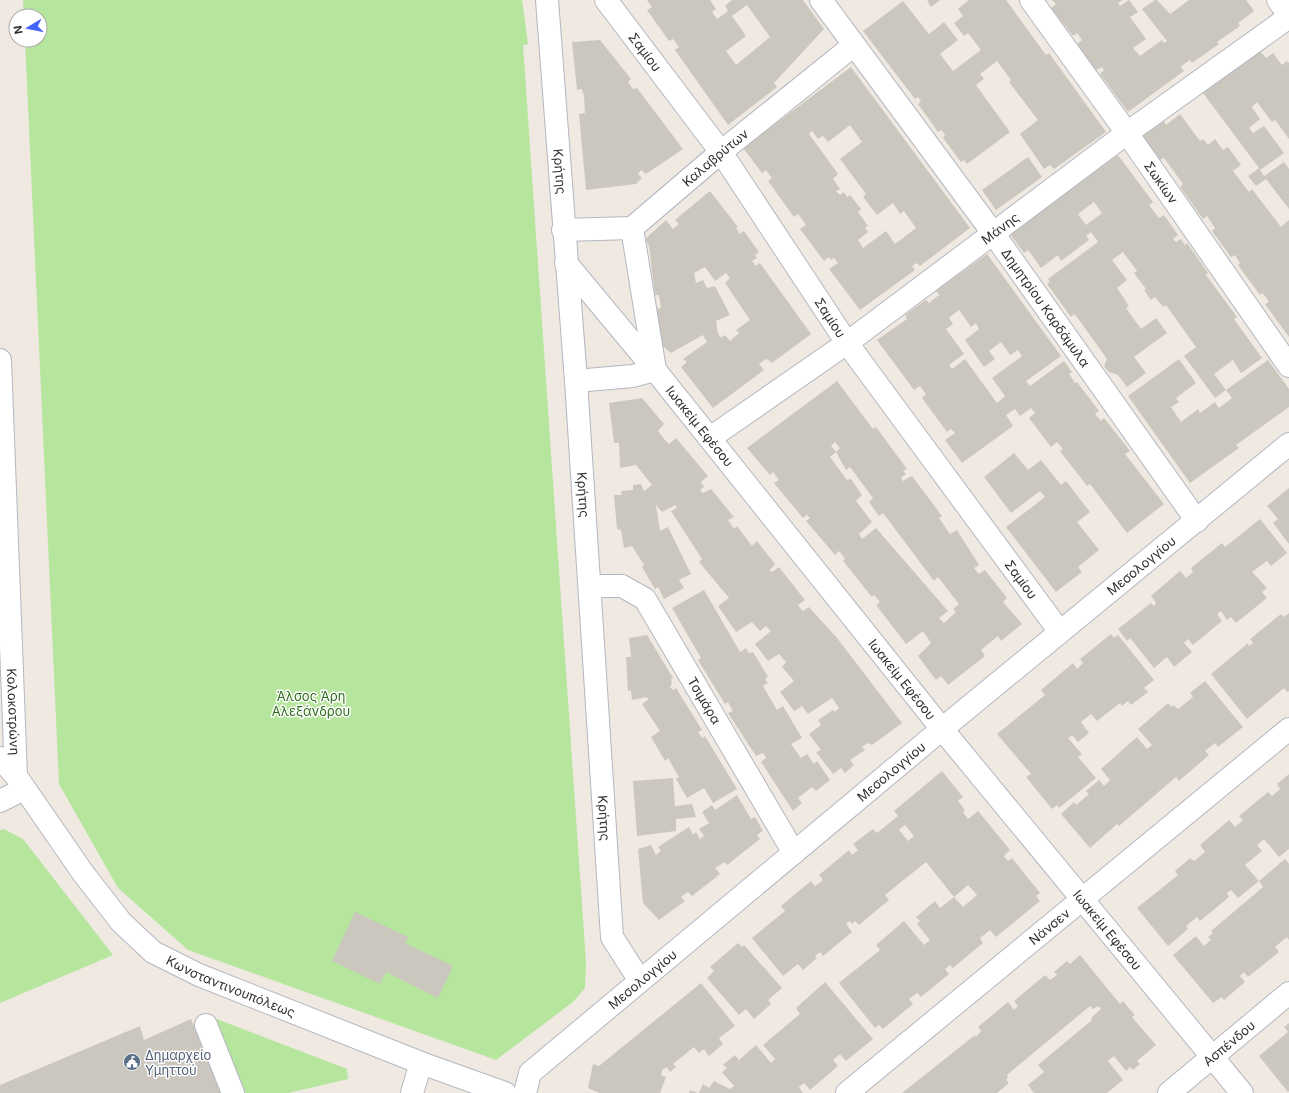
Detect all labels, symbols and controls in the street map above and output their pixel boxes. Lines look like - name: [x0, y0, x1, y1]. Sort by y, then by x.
- north arrow: [8, 8, 48, 48]
- text: N: [11, 24, 26, 35]
- street label: Σαμίου: [625, 29, 665, 74]
- street label: Καλαβρύτων: [679, 125, 752, 190]
- street label: Κρήτης: [550, 148, 570, 195]
- street label: Σωκίων: [1141, 158, 1182, 207]
- street label: Μάνης: [978, 209, 1022, 248]
- street label: Δημητρίου Καρδάμυλα: [998, 245, 1094, 370]
- street label: Σαμίου: [811, 295, 849, 341]
- street label: Ιωακείμ Εφέσου: [663, 382, 737, 470]
- street label: Κρήτης: [574, 471, 593, 518]
- street label: Μεσολογγίου: [1103, 533, 1179, 598]
- street label: Σαμίου: [1002, 557, 1041, 602]
- street label: Ιωακείμ Εφέσου: [865, 636, 939, 723]
- street label: Κολοκοτρώνη: [4, 668, 23, 755]
- street label: Τσιμάρα: [684, 674, 725, 727]
- park label: Άλσος Άρη Αλεξάνδρου: [272, 688, 350, 719]
- street label: Μεσολογγίου: [854, 738, 929, 805]
- street label: Κρήτης: [595, 795, 614, 841]
- street label: Ιωακείμ Εφέσου: [1070, 887, 1145, 973]
- street label: Νάνσεν: [1025, 905, 1073, 948]
- street label: Μεσολογγίου: [605, 946, 680, 1012]
- street label: Κωνσταντινουπόλεως: [164, 952, 298, 1020]
- street label: Ασπένδου: [1200, 1017, 1258, 1069]
- place label: Δημαρχείο Υμηττού: [145, 1047, 211, 1078]
- public building icon: Δημαρχείο Υμηττού: [122, 1052, 142, 1072]

